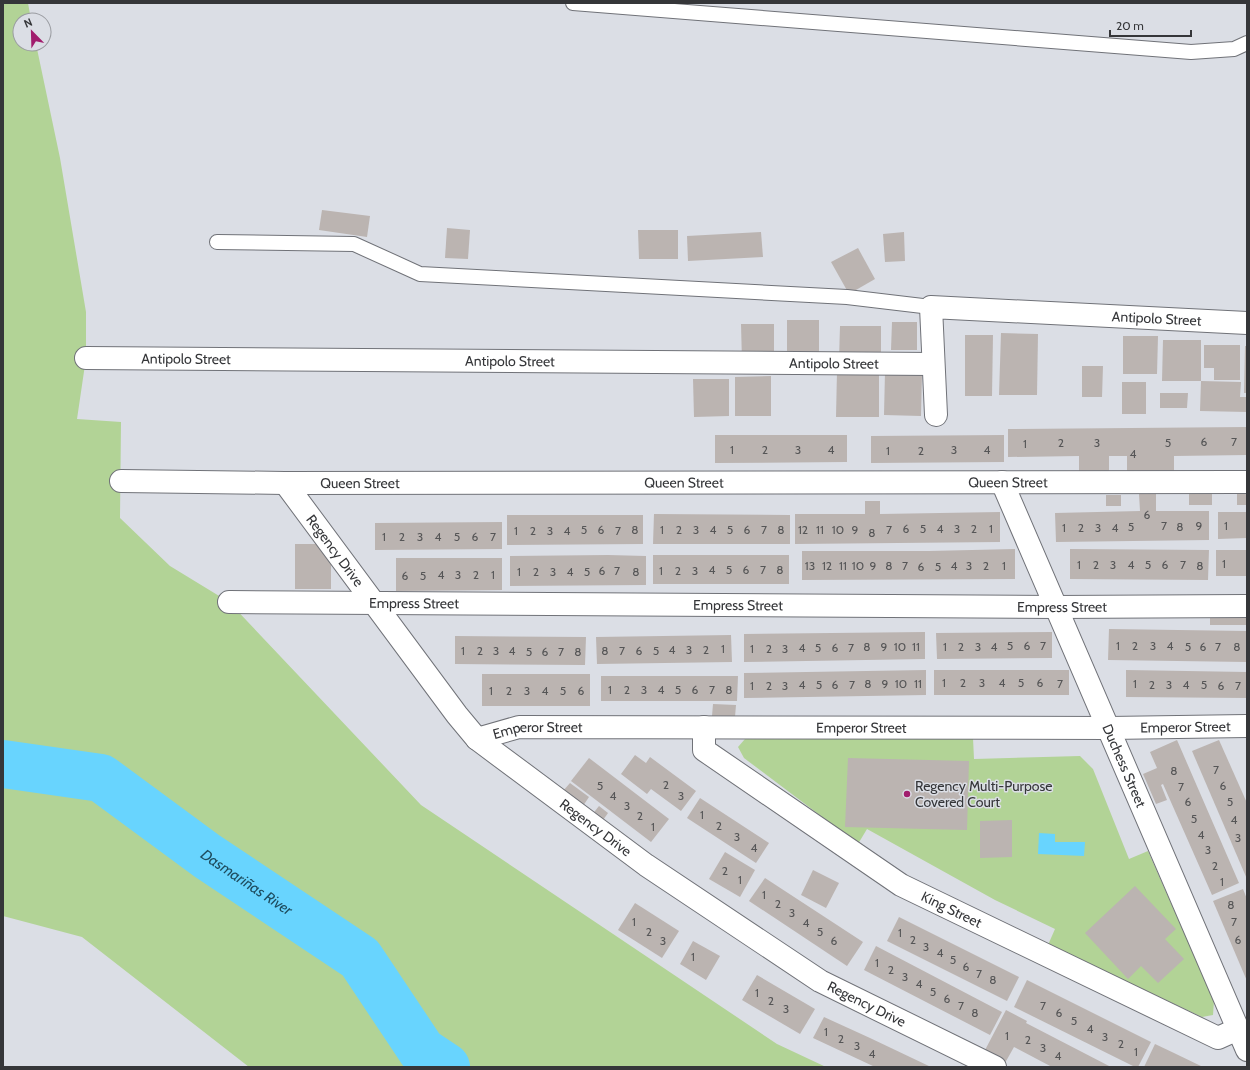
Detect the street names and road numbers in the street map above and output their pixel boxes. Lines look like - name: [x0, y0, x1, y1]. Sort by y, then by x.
- street label: Antipolo Street: [1111, 307, 1202, 330]
- street label: Antipolo Street: [141, 349, 231, 368]
- street label: Antipolo Street: [465, 352, 555, 370]
- street label: Antipolo Street: [789, 354, 879, 373]
- street label: Queen Street: [968, 473, 1048, 491]
- street label: Queen Street: [320, 474, 400, 492]
- street label: Queen Street: [644, 474, 724, 492]
- street label: Regency Drive: [302, 511, 368, 590]
- street label: Empress Street: [369, 594, 459, 612]
- street label: Empress Street: [693, 596, 783, 614]
- street label: Empress Street: [1017, 598, 1107, 616]
- street label: Emperor Street: [1140, 717, 1231, 737]
- street label: Emperor Street: [491, 718, 583, 743]
- street label: Emperor Street: [816, 719, 907, 737]
- street label: Duchess Street: [1098, 721, 1150, 811]
- street label: Regency Drive: [556, 795, 635, 860]
- street label: King Street: [918, 887, 985, 932]
- street label: Regency Drive: [824, 977, 909, 1031]

